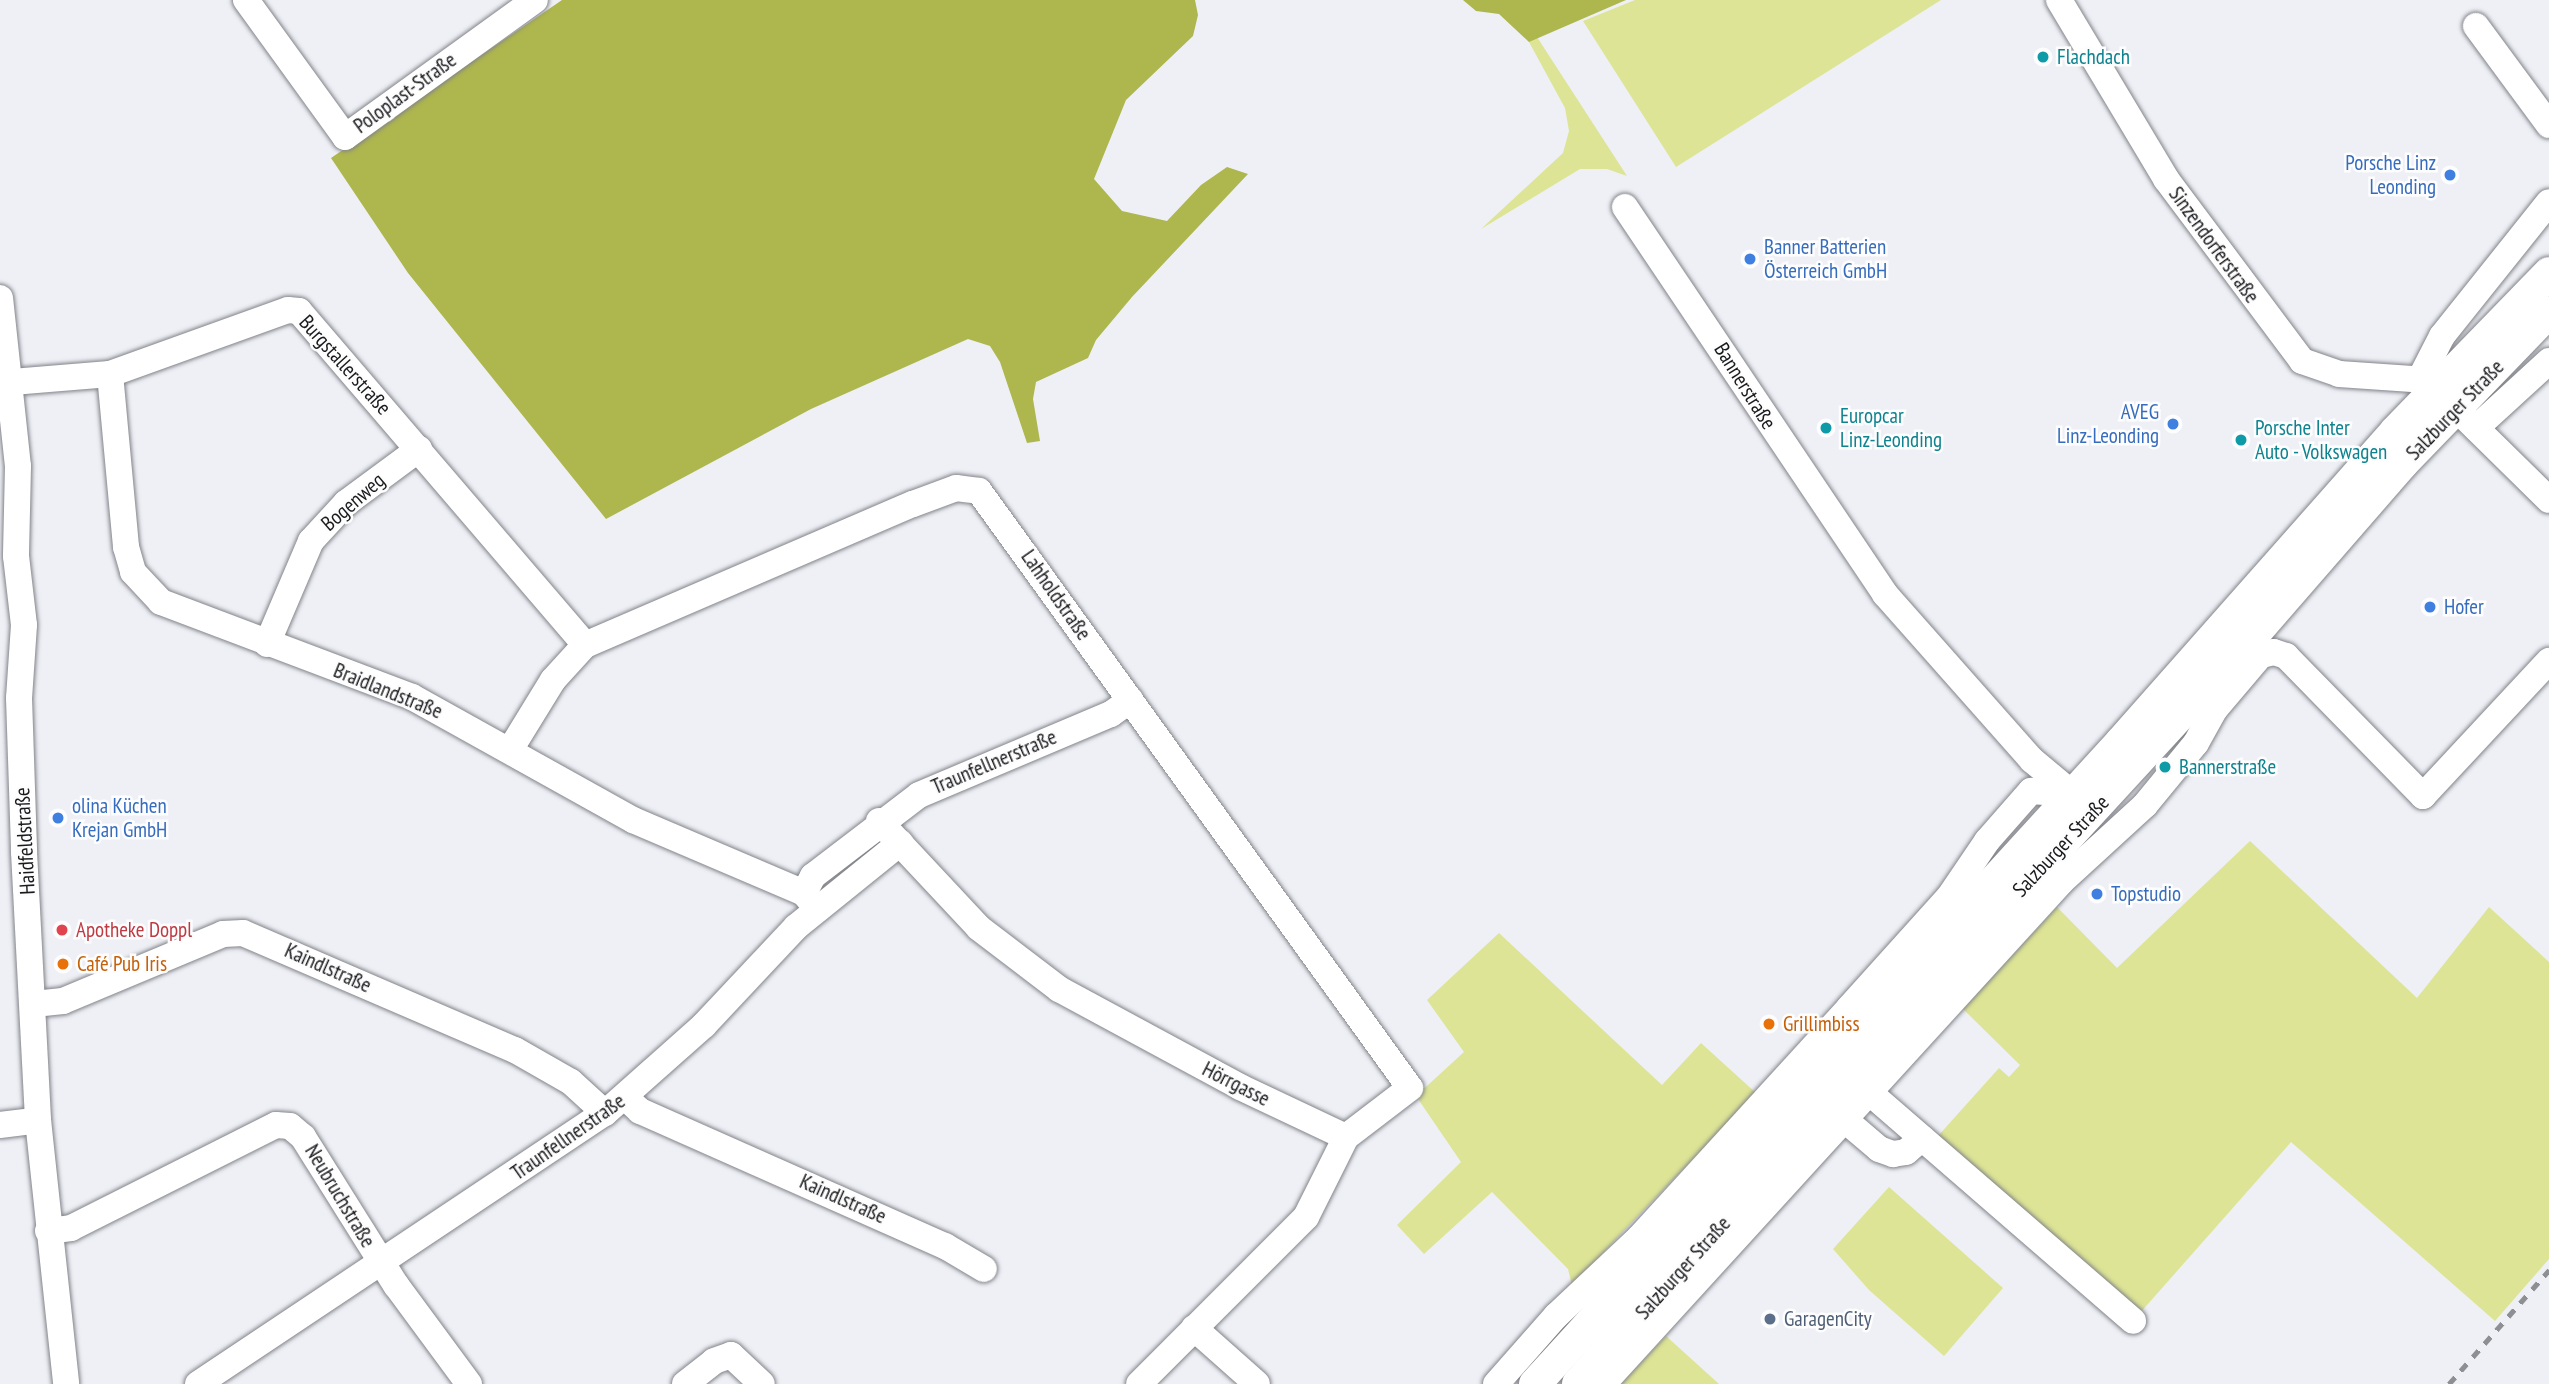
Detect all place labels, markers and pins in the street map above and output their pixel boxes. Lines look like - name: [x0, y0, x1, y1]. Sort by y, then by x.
- place label: Flachdach: [2057, 44, 2130, 70]
- marker: Flachdach: [2035, 49, 2051, 65]
- place label: Porsche Linz Leonding: [2345, 150, 2436, 200]
- marker: Porsche Linz Leonding: [2442, 167, 2458, 183]
- place label: Banner Batterien Österreich GmbH: [1764, 234, 1887, 284]
- marker: Banner Batterien Österreich GmbH: [1742, 251, 1758, 267]
- place label: AVEG Linz-Leonding: [2057, 399, 2159, 449]
- place label: Europcar Linz-Leonding: [1840, 403, 1942, 453]
- place label: Porsche Inter Auto - Volkswagen: [2255, 415, 2389, 465]
- marker: AVEG Linz-Leonding: [2165, 416, 2181, 432]
- marker: Europcar Linz-Leonding: [1818, 420, 1834, 436]
- marker: Porsche Inter Auto - Volkswagen: [2233, 432, 2249, 448]
- place label: Hofer: [2444, 594, 2484, 620]
- marker: Hofer: [2422, 599, 2438, 615]
- place label: Bannerstraße: [2179, 754, 2276, 780]
- marker: Bannerstraße: [2157, 759, 2173, 775]
- place label: olina Küchen Krejan GmbH: [72, 793, 167, 843]
- marker: olina Küchen Krejan GmbH: [50, 810, 66, 826]
- place label: Topstudio: [2111, 881, 2181, 907]
- marker: Topstudio: [2089, 886, 2105, 902]
- place label: Apotheke Doppl: [76, 917, 192, 943]
- marker: Apotheke Doppl: [54, 922, 70, 938]
- place label: Café Pub Iris: [77, 951, 167, 977]
- marker: Café Pub Iris: [55, 956, 71, 972]
- place label: Grillimbiss: [1783, 1011, 1860, 1037]
- marker: Grillimbiss: [1761, 1016, 1777, 1032]
- place label: GaragenCity: [1784, 1306, 1872, 1332]
- marker: GaragenCity: [1762, 1311, 1778, 1327]

